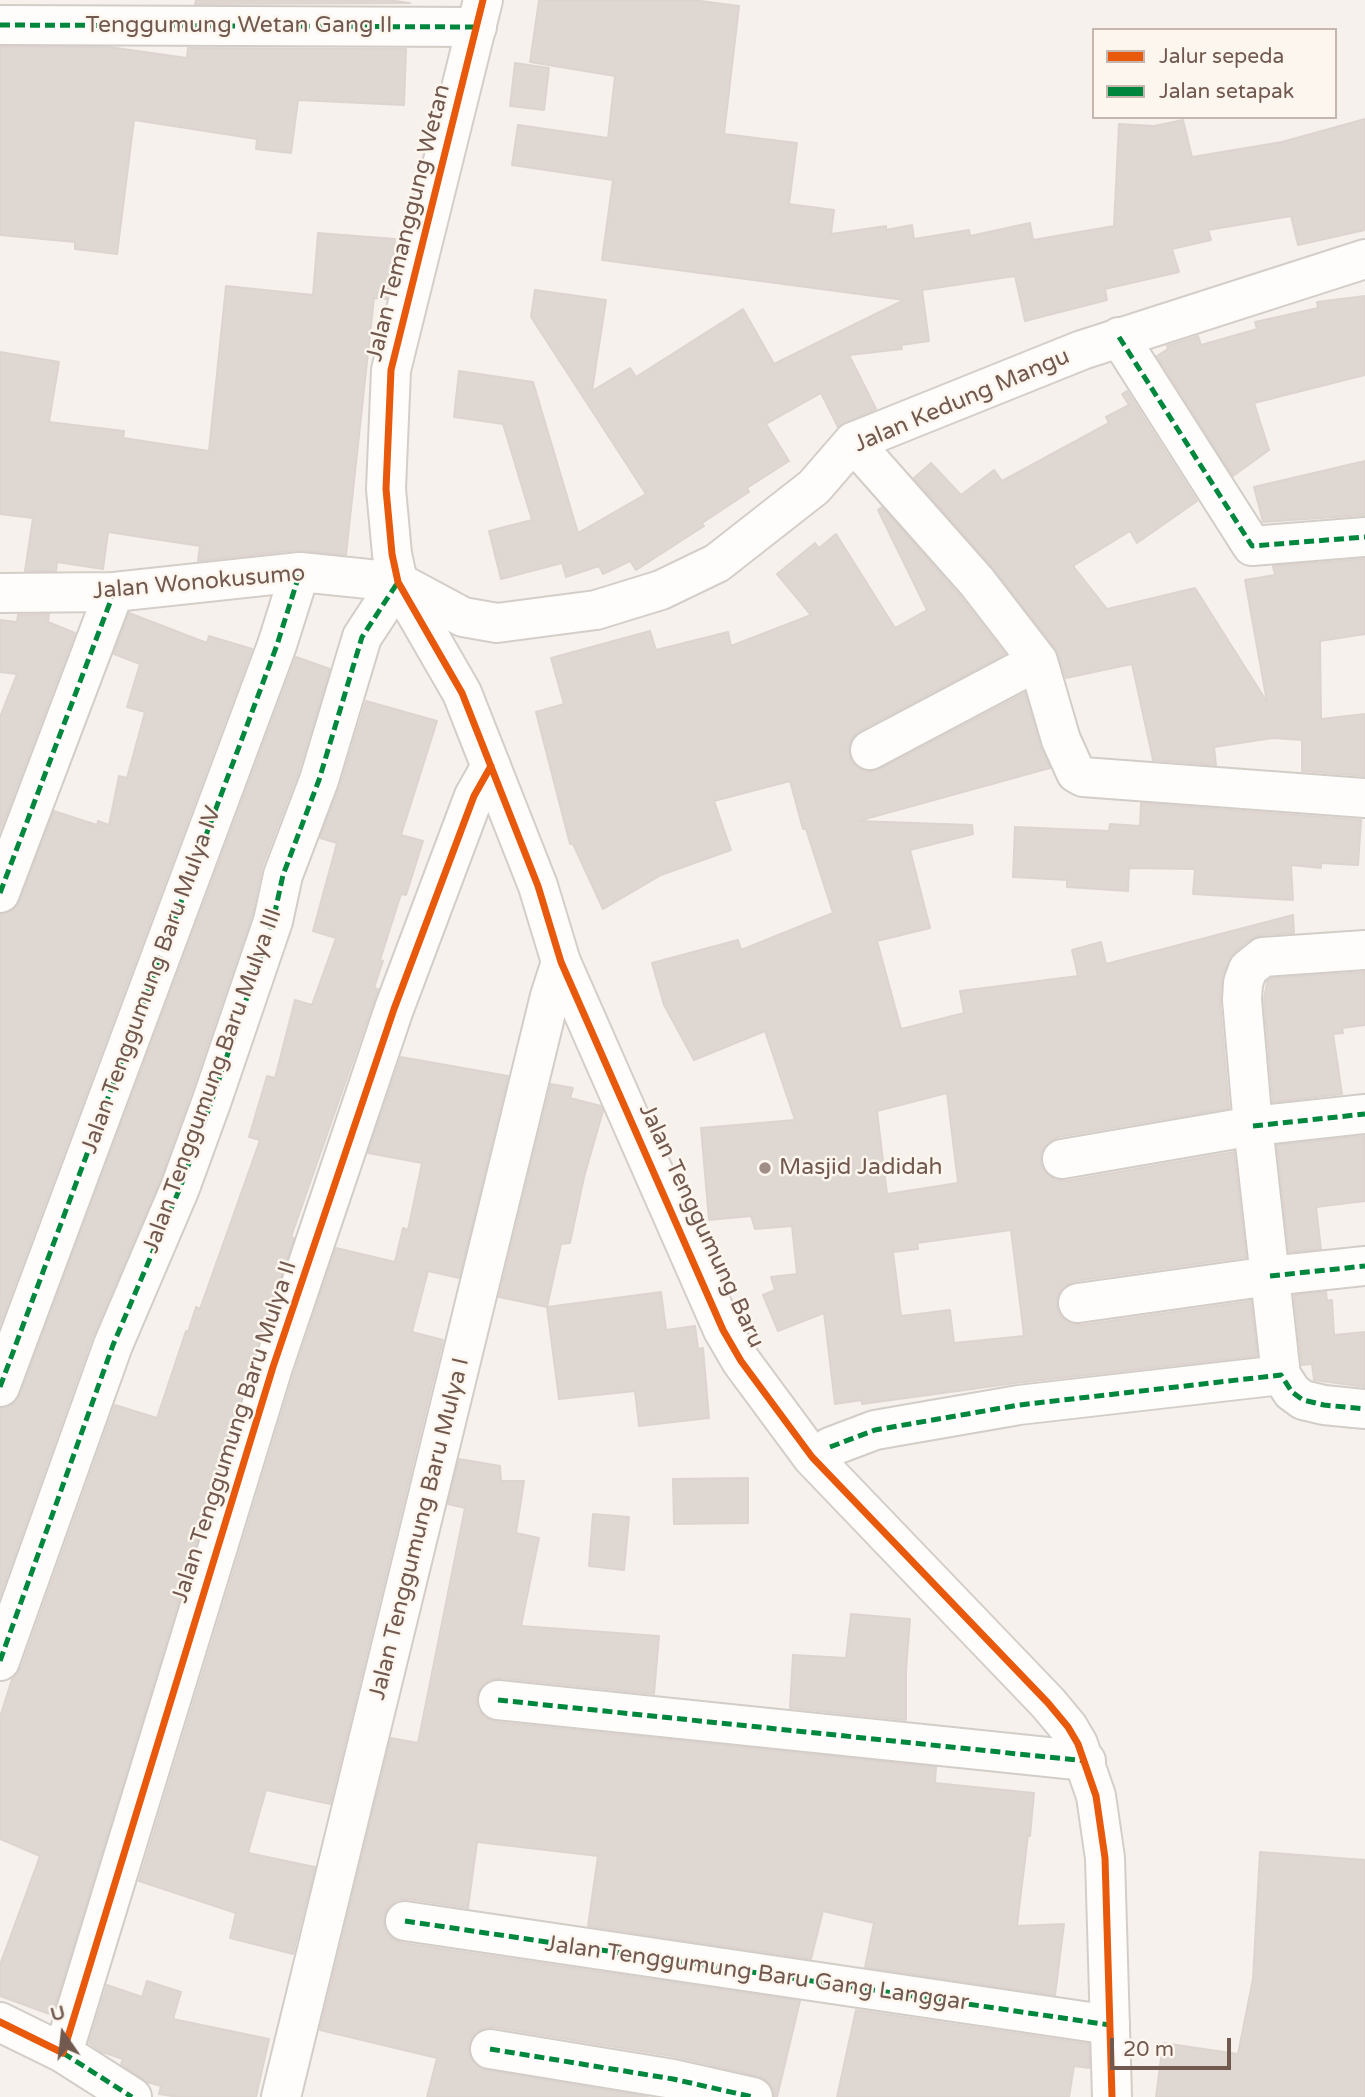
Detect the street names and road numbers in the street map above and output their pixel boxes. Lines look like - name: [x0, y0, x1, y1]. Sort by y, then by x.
- street label: Tenggumung Wetan Gang II: [85, 12, 393, 40]
- street label: Jalan Temanggung Wetan: [361, 82, 457, 364]
- street label: Jalan Kedung Mangu: [850, 343, 1074, 459]
- street label: Jalan Wonokusumo: [92, 560, 306, 606]
- street label: Jalan Tenggumung Baru Mulya IV: [76, 803, 228, 1157]
- street label: Jalan Tenggumung Baru Mulya III: [138, 905, 288, 1257]
- street label: Jalan Tenggumung Baru: [632, 1100, 770, 1352]
- street label: Jalan Tenggumung Baru Mulya II: [167, 1258, 303, 1606]
- street label: Jalan Tenggumung Baru Mulya I: [364, 1355, 476, 1703]
- street label: Jalan Tenggumung Baru Gang Langgar: [543, 1931, 971, 2017]

